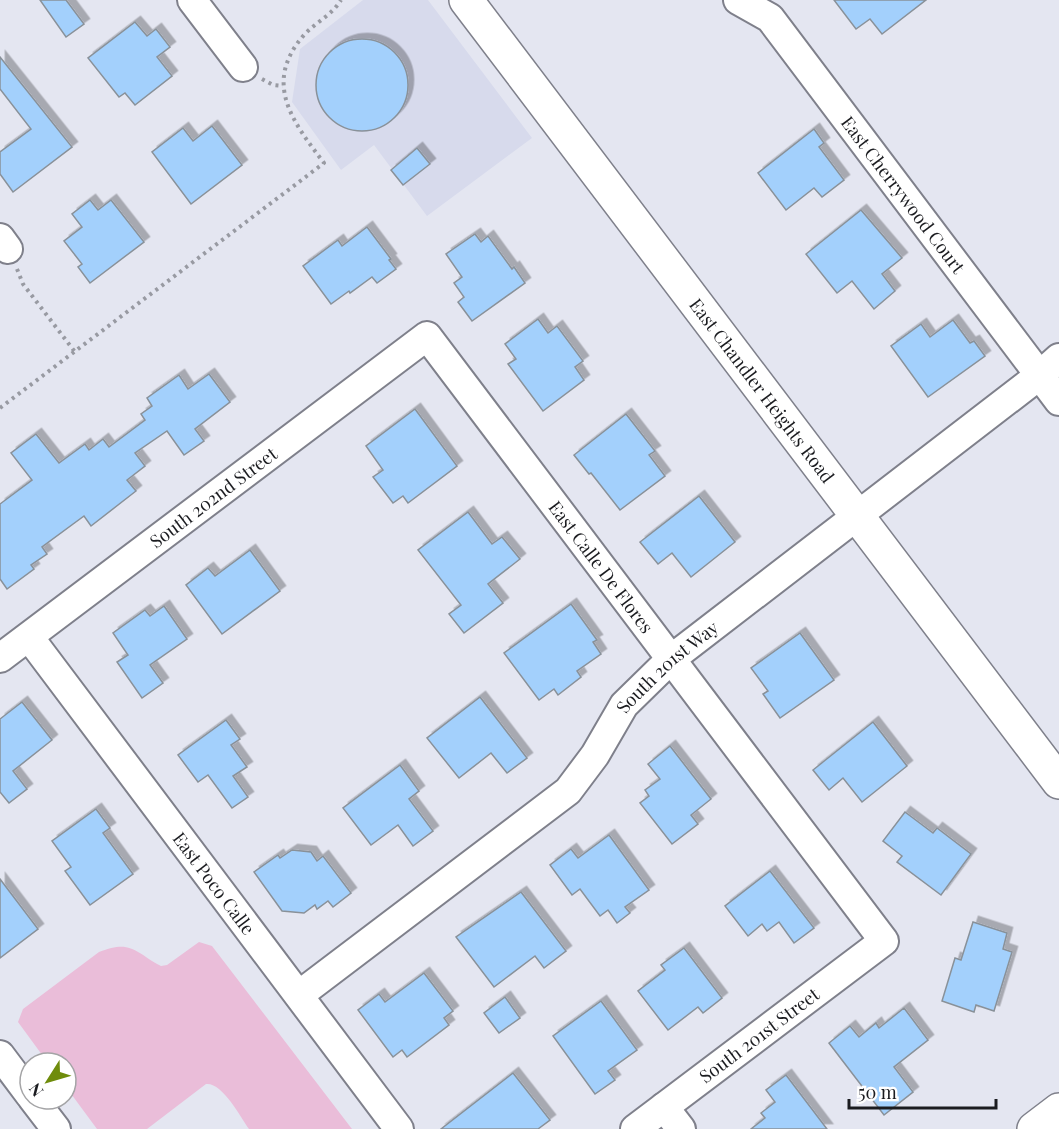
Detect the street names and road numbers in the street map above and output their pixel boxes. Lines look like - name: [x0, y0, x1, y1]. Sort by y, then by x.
- street label: East Cherrywood Court: [836, 111, 971, 279]
- street label: East Chandler Heights Road: [684, 293, 840, 488]
- street label: South 202nd Street: [145, 441, 282, 553]
- street label: East Calle De Flores: [544, 496, 659, 638]
- street label: South 201st Way: [610, 615, 723, 717]
- street label: East Poco Calle: [168, 827, 261, 939]
- street label: South 201st Street: [694, 982, 824, 1088]

